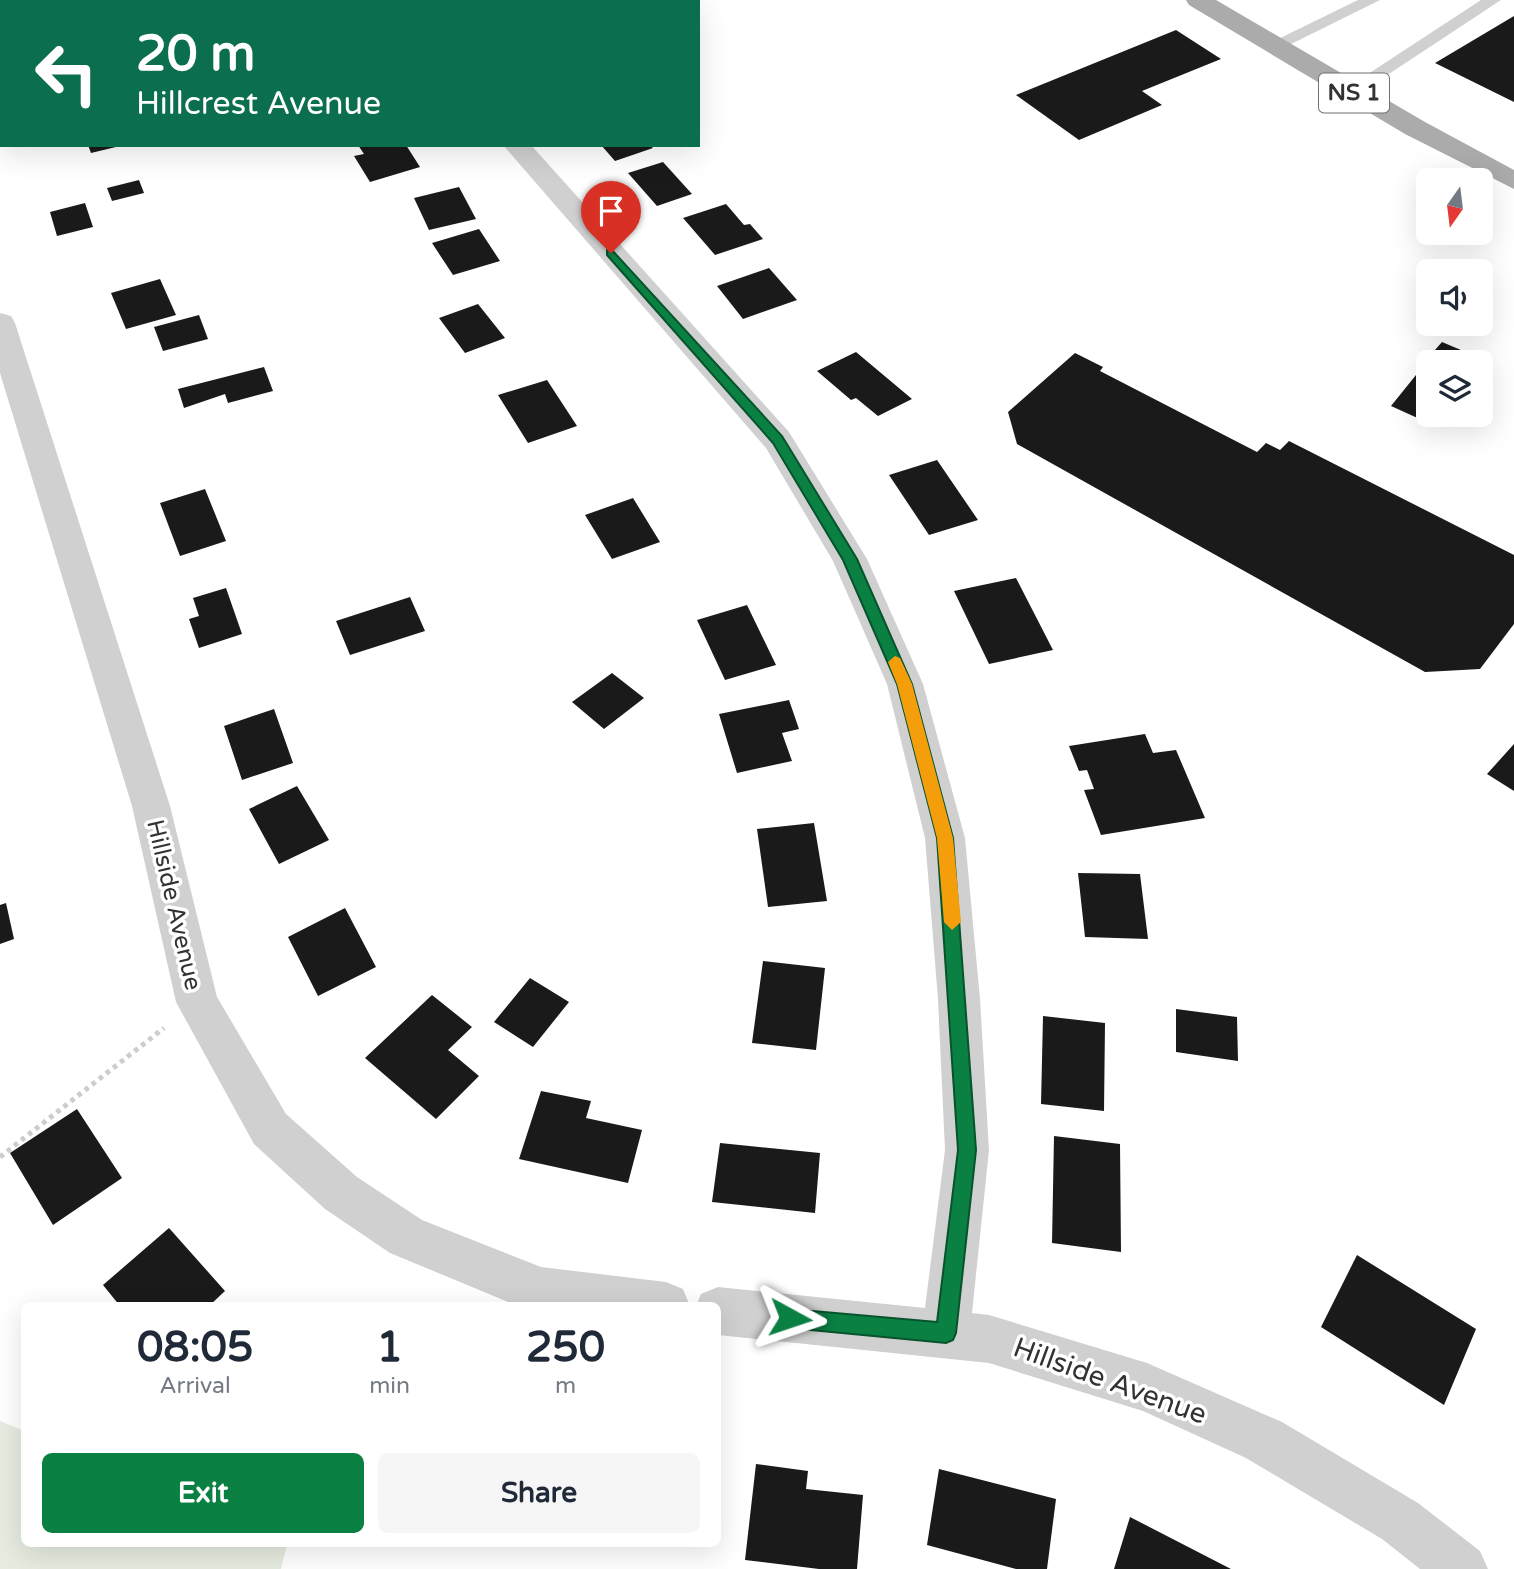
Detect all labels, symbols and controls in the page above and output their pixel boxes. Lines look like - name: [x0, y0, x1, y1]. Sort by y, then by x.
- text: 20 m: [136, 25, 255, 84]
- icon: left: [21, 28, 112, 119]
- road number: NS 1: [1319, 74, 1389, 113]
- text: Hillcrest Avenue: [136, 85, 381, 123]
- north arrow: [1416, 168, 1493, 245]
- map controls: [1416, 168, 1493, 427]
- pin: [581, 181, 641, 253]
- icon: arrive: [592, 192, 630, 230]
- button: sound: [1416, 259, 1493, 336]
- button: layers: [1416, 350, 1493, 427]
- street label: Hillside Avenue: [140, 817, 208, 993]
- position arrow: [753, 1281, 827, 1355]
- text: 08:05: [137, 1322, 253, 1373]
- text: 1: [376, 1322, 403, 1373]
- text: 250: [526, 1322, 605, 1373]
- street label: Hillside Avenue: [1009, 1330, 1211, 1432]
- text: Arrival: [160, 1372, 231, 1400]
- text: min: [369, 1372, 410, 1400]
- text: m: [555, 1372, 576, 1400]
- button: Exit: [42, 1453, 364, 1533]
- button: Share: [378, 1453, 700, 1533]

